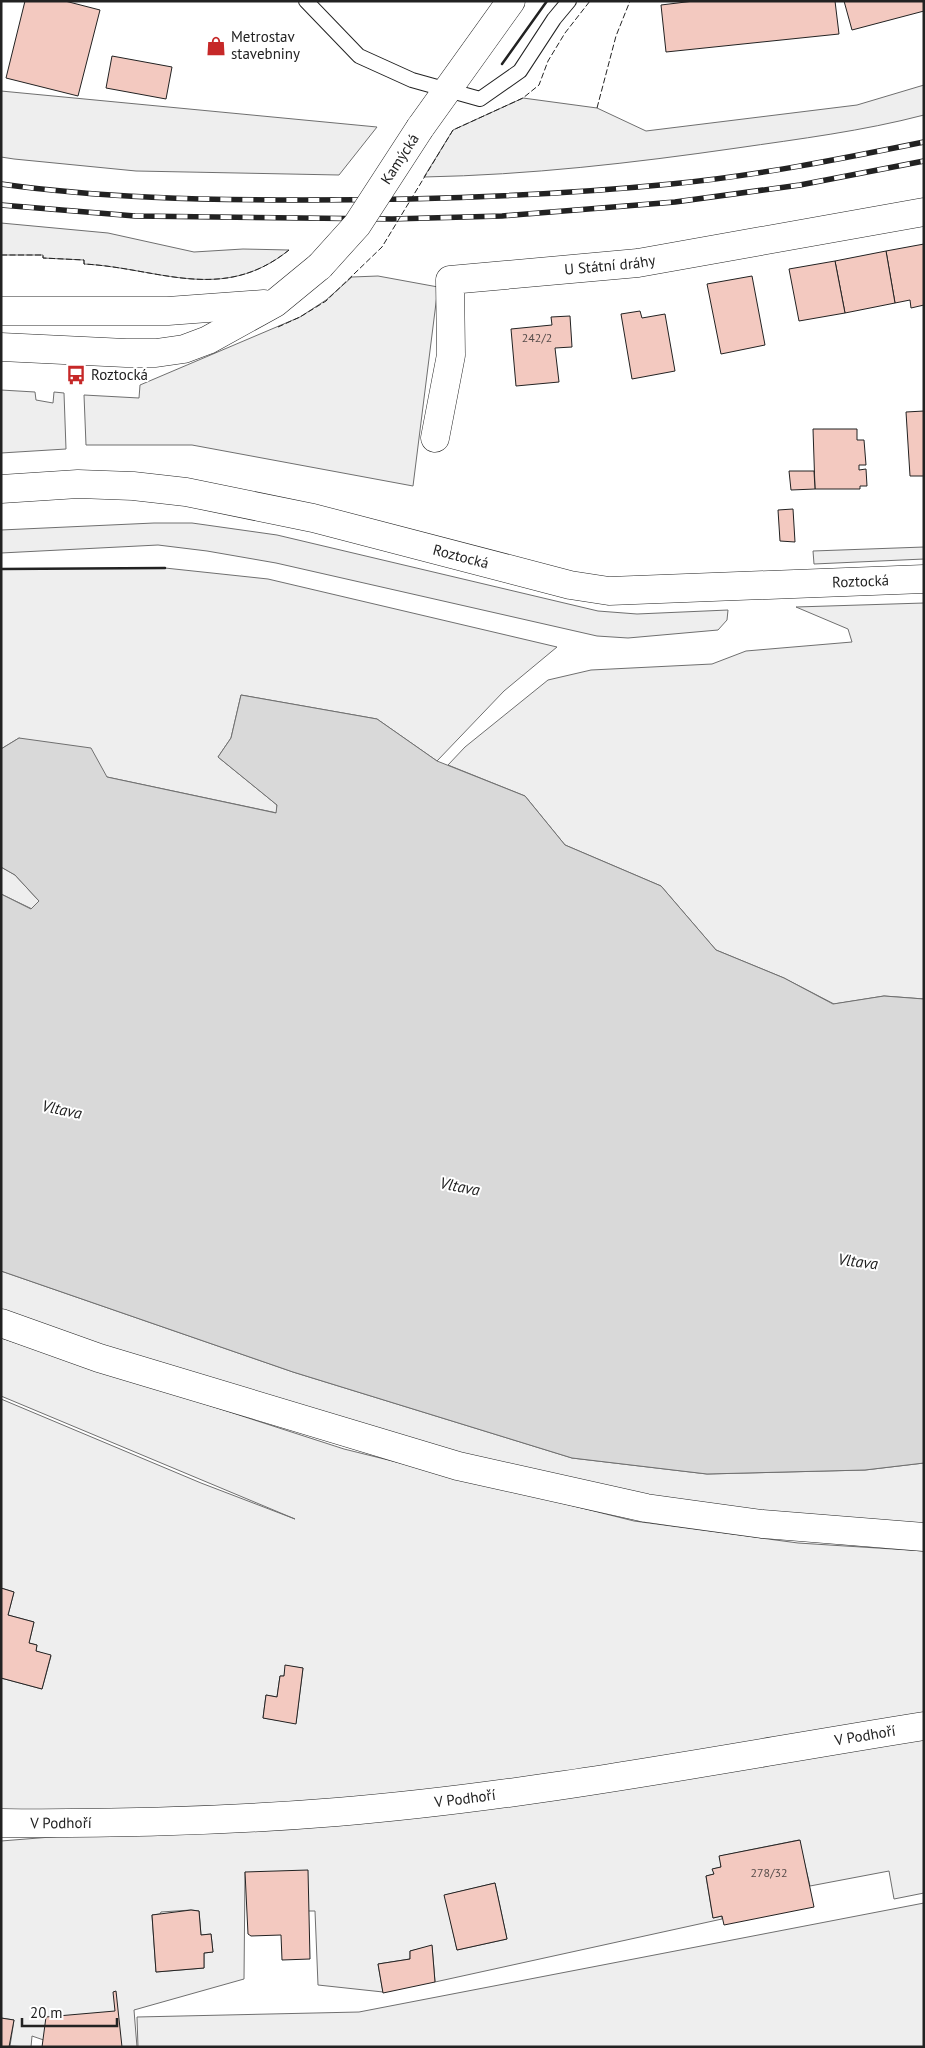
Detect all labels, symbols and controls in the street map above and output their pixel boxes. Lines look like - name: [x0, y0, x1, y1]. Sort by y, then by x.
- place label: Metrostav stavebniny: [231, 27, 300, 63]
- shop icon: Metrostav stavebniny: [205, 35, 227, 57]
- street label: Kamýcká: [376, 130, 423, 188]
- street label: U Státní dráhy: [563, 250, 657, 279]
- house number: 242/2: [522, 330, 552, 345]
- bus stop icon: Roztocká: [65, 364, 87, 386]
- place label: Roztocká: [91, 365, 148, 384]
- street label: Roztocká: [431, 540, 491, 572]
- street label: Roztocká: [832, 570, 889, 591]
- water label: Vltava: [40, 1095, 84, 1123]
- water label: Vltava: [438, 1172, 482, 1200]
- water label: Vltava: [837, 1249, 879, 1273]
- street label: V Podhoří: [832, 1721, 897, 1750]
- street label: V Podhoří: [432, 1785, 497, 1811]
- street label: V Podhoří: [29, 1813, 92, 1832]
- house number: 278/32: [751, 1865, 787, 1880]
- scale bar: [22, 1996, 118, 2028]
- text: 20 m: [30, 2003, 63, 2022]

